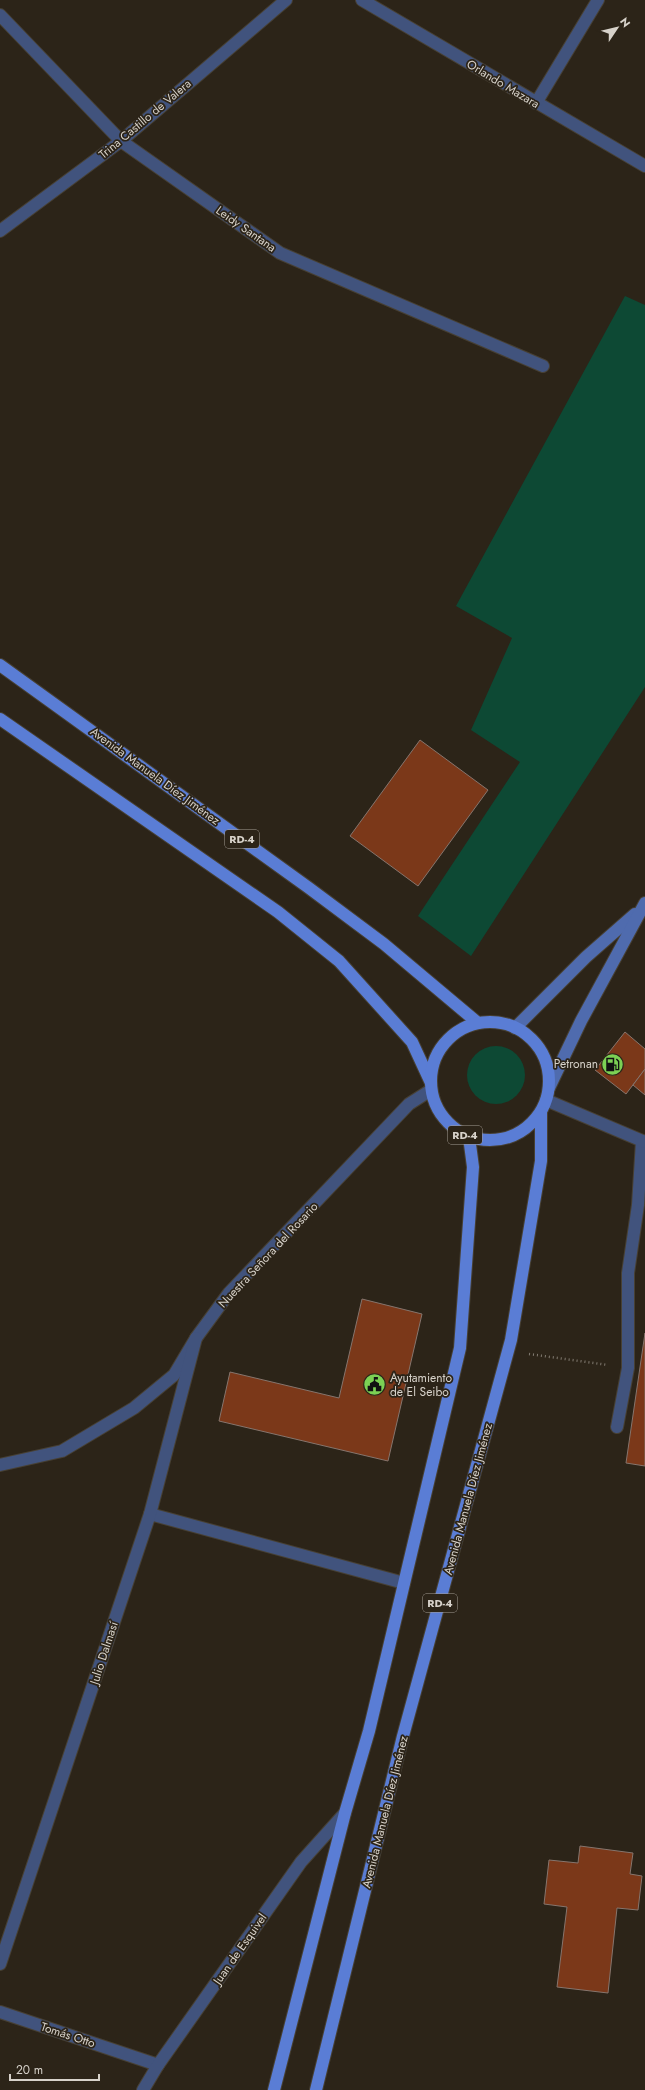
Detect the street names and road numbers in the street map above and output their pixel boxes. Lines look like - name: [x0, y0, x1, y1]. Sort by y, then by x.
- street label: Orlando Mazara: [463, 55, 543, 113]
- street label: Trina Castillo de Valera: [95, 75, 195, 163]
- street label: Leidy Santana: [212, 202, 280, 257]
- street label: Avenida Manuela Díez Jiménez: [86, 723, 224, 830]
- road number: RD-4: [225, 830, 259, 848]
- road number: RD-4: [448, 1126, 482, 1144]
- street label: Nuestra Señora del Rosario: [214, 1198, 322, 1312]
- street label: Avenida Manuela Díez Jiménez: [439, 1421, 497, 1577]
- road number: RD-4: [423, 1594, 457, 1612]
- street label: Julio Dalmasí: [85, 1618, 123, 1689]
- street label: Avenida Manuela Díez Jiménez: [357, 1733, 413, 1890]
- street label: Juan de Esquivel: [208, 1910, 271, 1990]
- street label: Tomás Otto: [38, 2018, 98, 2052]

